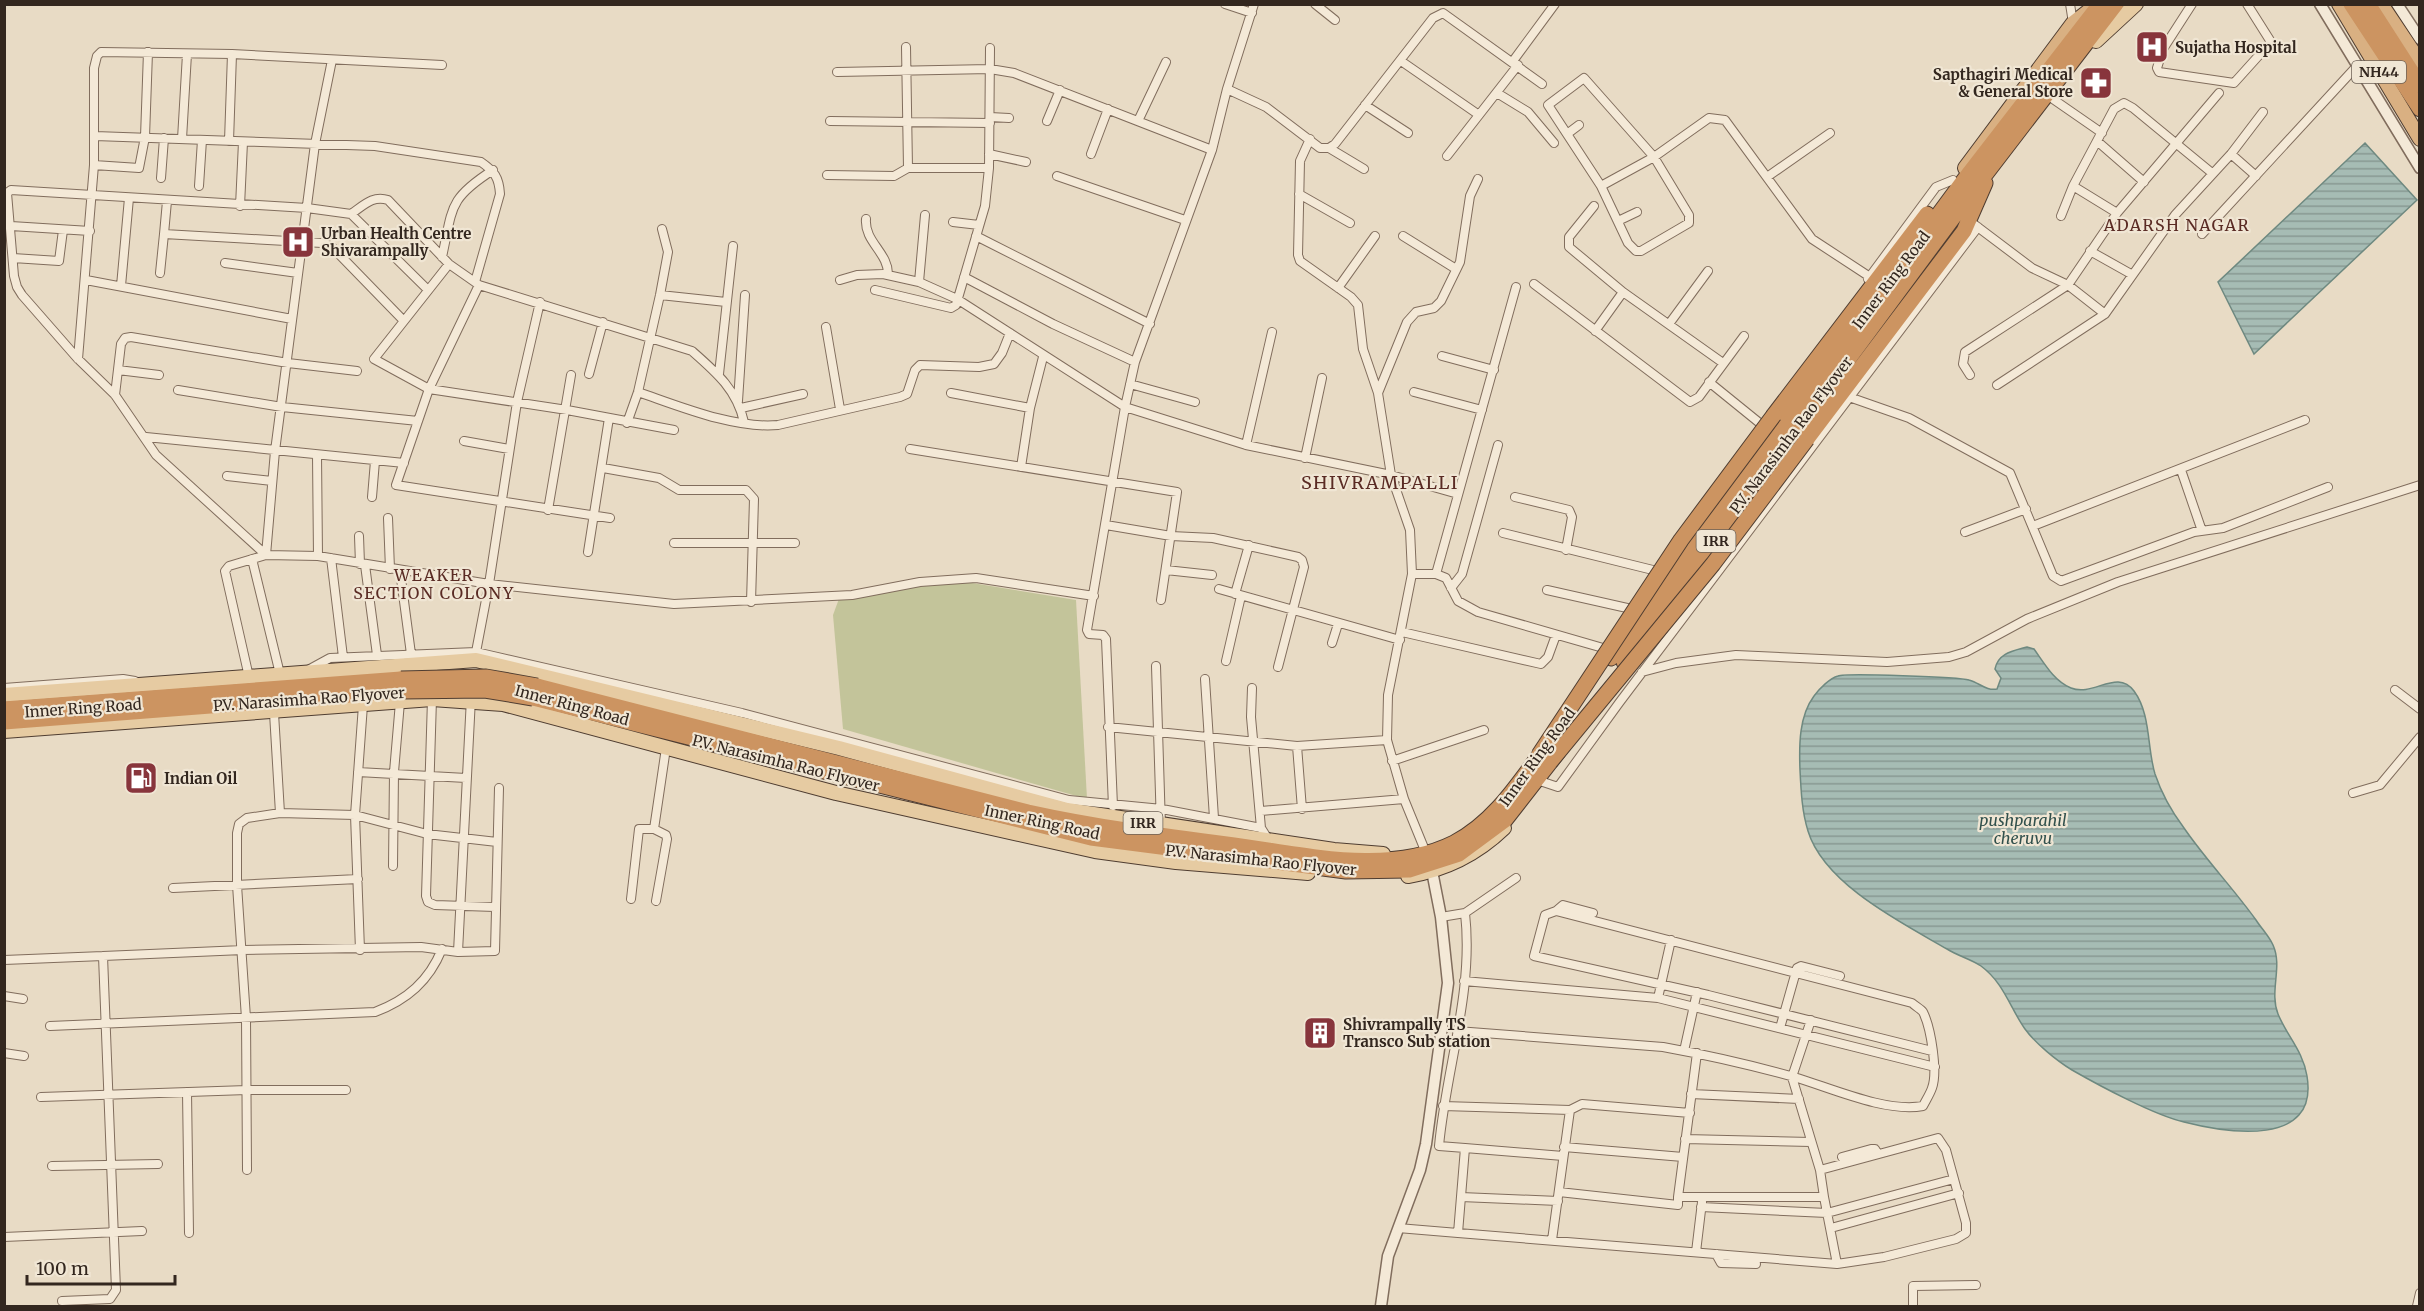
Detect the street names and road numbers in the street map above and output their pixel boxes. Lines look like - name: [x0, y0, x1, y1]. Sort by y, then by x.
- road number: NH44: [2352, 61, 2406, 83]
- street label: Inner Ring Road: [1848, 227, 1934, 333]
- street label: P.V. Narasimha Rao Flyover: [1726, 352, 1857, 518]
- road number: IRR: [1696, 530, 1736, 552]
- street label: Inner Ring Road: [513, 681, 631, 729]
- street label: P.V. Narasimha Rao Flyover: [212, 683, 406, 715]
- street label: Inner Ring Road: [24, 694, 142, 722]
- street label: Inner Ring Road: [1495, 704, 1579, 810]
- street label: P.V. Narasimha Rao Flyover: [690, 731, 882, 796]
- street label: Inner Ring Road: [983, 800, 1101, 844]
- road number: IRR: [1124, 812, 1162, 834]
- street label: P.V. Narasimha Rao Flyover: [1164, 841, 1358, 880]

